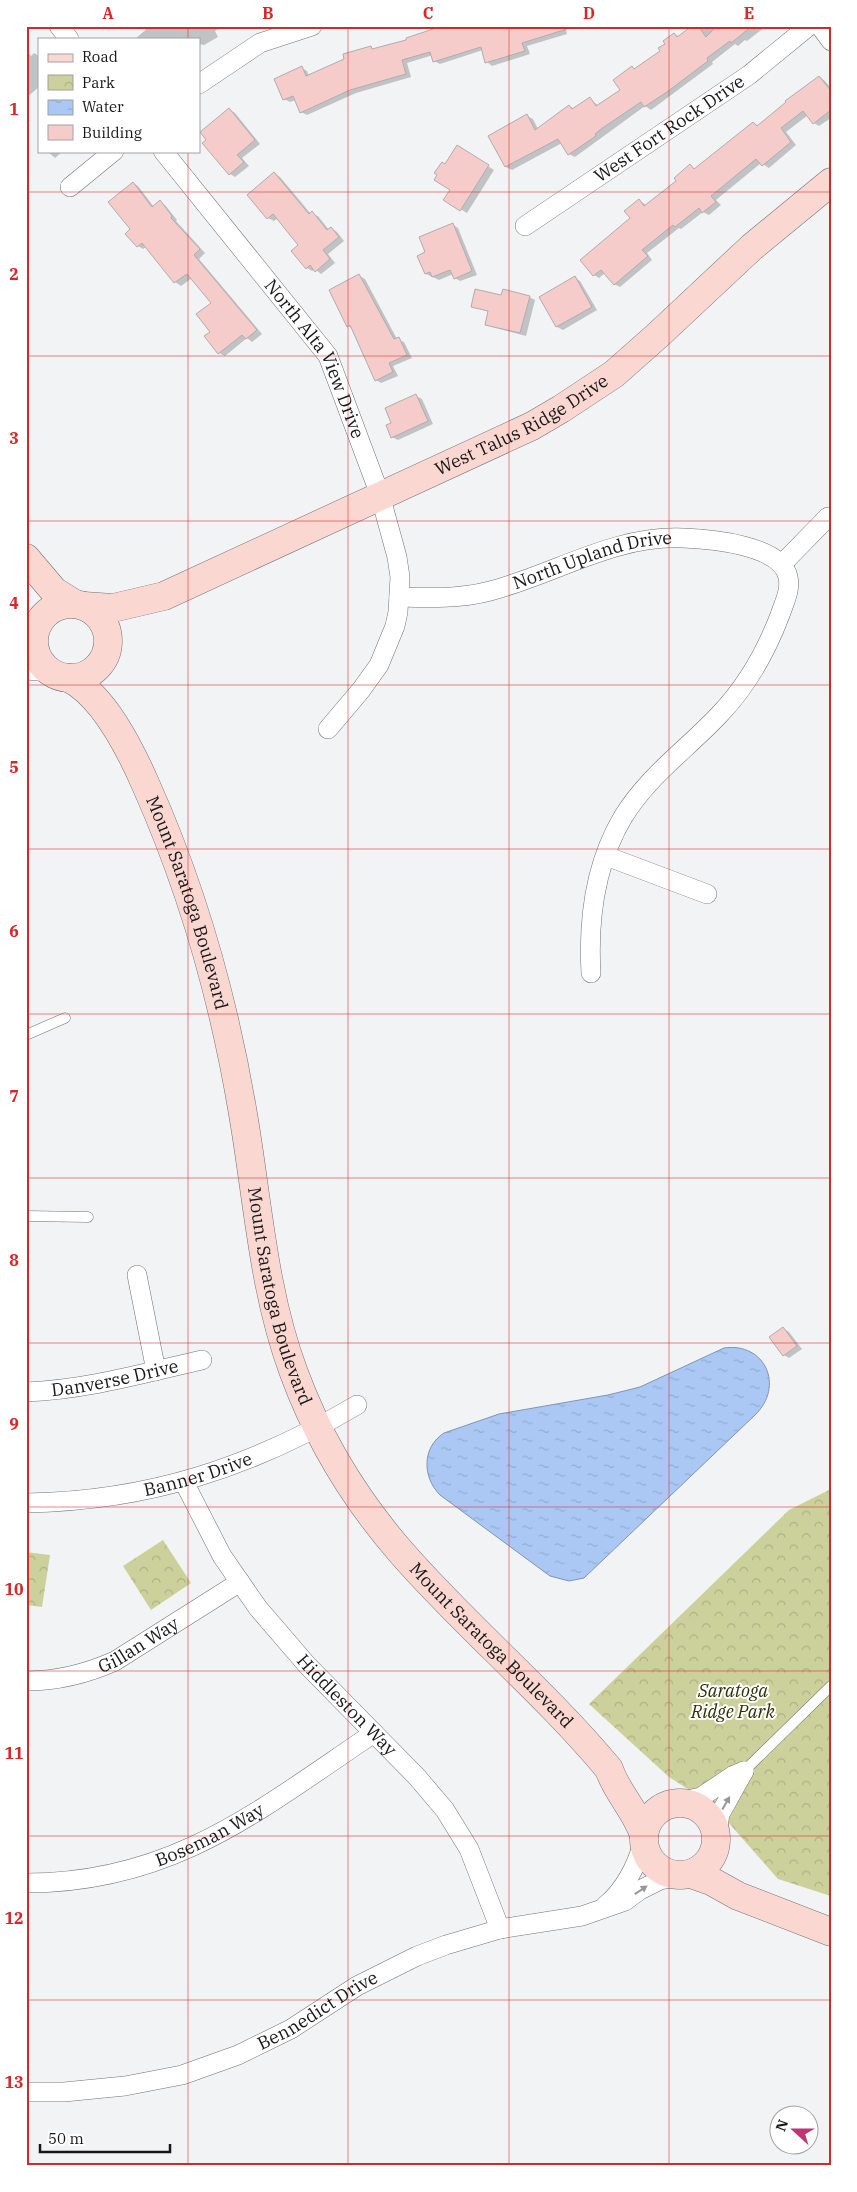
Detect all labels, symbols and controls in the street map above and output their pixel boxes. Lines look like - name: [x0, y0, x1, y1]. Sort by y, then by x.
- text: A: [102, 3, 114, 23]
- text: B: [262, 3, 274, 23]
- text: C: [423, 3, 433, 23]
- text: D: [583, 3, 595, 23]
- text: E: [744, 3, 754, 23]
- legend: [38, 38, 200, 152]
- text: Road: [82, 47, 118, 66]
- street label: West Fort Rock Drive: [589, 69, 749, 187]
- text: Park: [82, 73, 115, 92]
- text: Water: [82, 97, 124, 116]
- text: 1: [9, 99, 19, 119]
- text: Building: [82, 123, 142, 142]
- text: 2: [9, 264, 19, 284]
- street label: North Alta View Drive: [260, 274, 370, 441]
- street label: West Talus Ridge Drive: [431, 369, 612, 480]
- text: 3: [9, 428, 19, 448]
- street label: North Upland Drive: [510, 526, 672, 594]
- text: 4: [9, 593, 19, 613]
- text: 5: [9, 757, 19, 777]
- street label: Mount Saratoga Boulevard: [141, 792, 233, 1012]
- text: 6: [9, 921, 19, 941]
- text: 7: [9, 1086, 19, 1106]
- street label: Mount Saratoga Boulevard: [243, 1186, 318, 1409]
- text: 8: [9, 1250, 19, 1270]
- street label: Danverse Drive: [50, 1354, 181, 1401]
- text: 9: [9, 1414, 19, 1434]
- street label: Banner Drive: [142, 1447, 255, 1501]
- street label: Mount Saratoga Boulevard: [405, 1557, 579, 1733]
- text: 10: [4, 1579, 24, 1599]
- street label: Gillan Way: [95, 1611, 183, 1678]
- street label: Hiddleston Way: [292, 1649, 402, 1761]
- park label: Saratoga Ridge Park: [690, 1679, 775, 1723]
- text: 11: [4, 1743, 24, 1763]
- one-way arrow: [721, 1796, 730, 1809]
- street label: Boseman Way: [152, 1798, 268, 1872]
- one-way arrow: [634, 1886, 648, 1895]
- text: 12: [4, 1908, 24, 1928]
- street label: Bennedict Drive: [253, 1966, 381, 2055]
- text: 13: [4, 2072, 24, 2092]
- north arrow: [770, 2104, 820, 2154]
- text: N: [771, 2117, 792, 2134]
- scale bar: [40, 2122, 170, 2154]
- text: 50 m: [48, 2129, 84, 2148]

